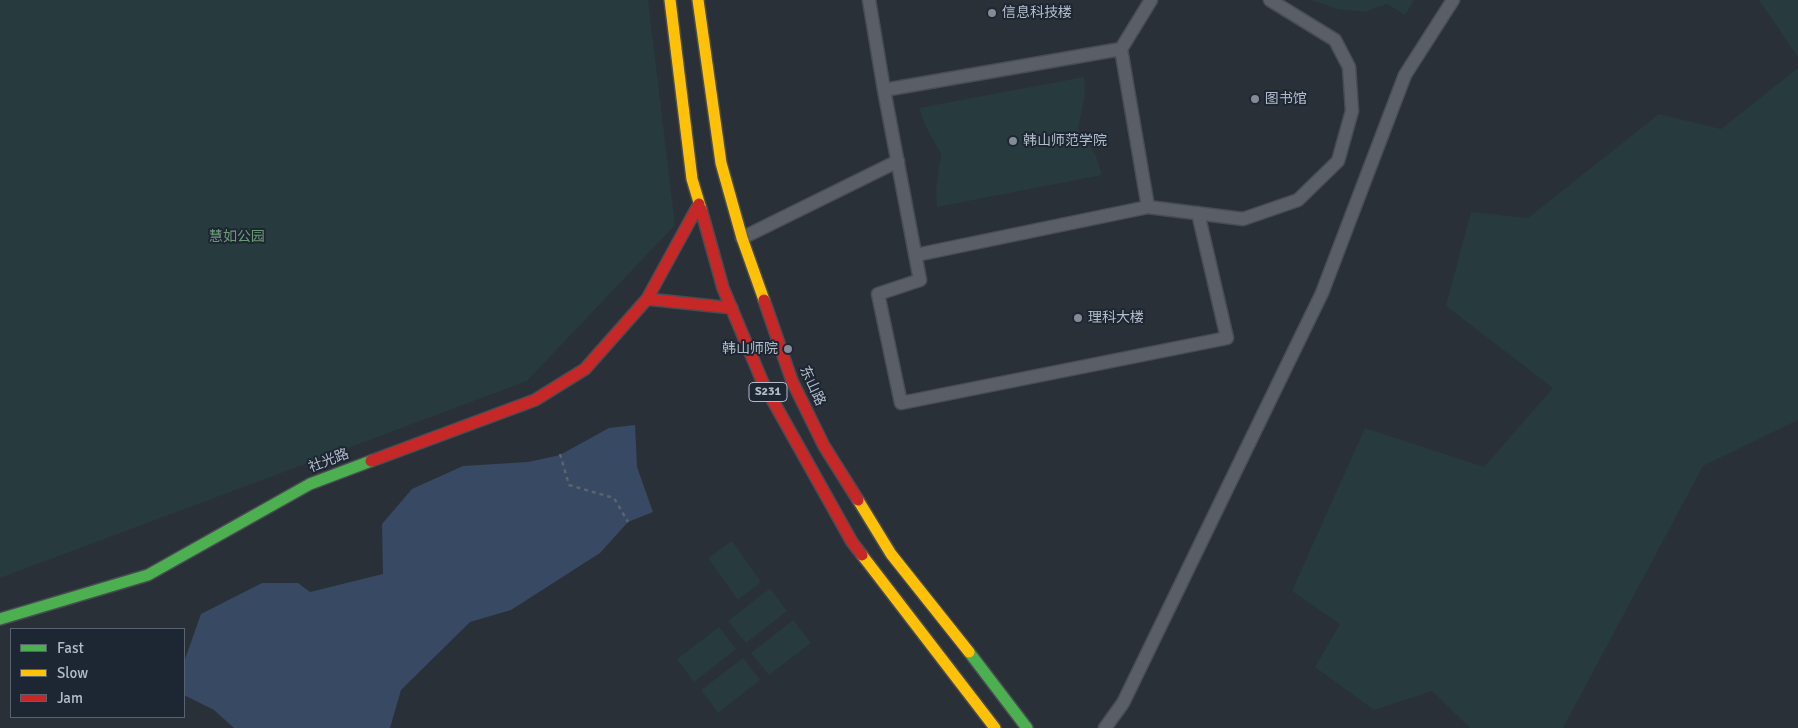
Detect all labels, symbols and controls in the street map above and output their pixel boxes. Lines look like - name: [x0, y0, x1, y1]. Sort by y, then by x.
- place label: 信息科技楼: [1002, 5, 1072, 21]
- marker: 信息科技楼: [986, 7, 998, 19]
- place label: 图书馆: [1265, 91, 1307, 107]
- marker: 图书馆: [1249, 93, 1261, 105]
- place label: 韩山师范学院: [1023, 133, 1107, 149]
- marker: 韩山师范学院: [1007, 135, 1019, 147]
- park label: 慧如公园: [209, 229, 265, 245]
- place label: 理科大楼: [1088, 310, 1144, 326]
- marker: 理科大楼: [1072, 312, 1084, 324]
- place label: 韩山师院: [722, 341, 778, 357]
- marker: 韩山师院: [782, 343, 794, 355]
- street label: 东山路: [796, 363, 828, 409]
- road number: S231: [749, 382, 787, 402]
- street label: 社光路: [306, 446, 352, 476]
- legend: [10, 628, 185, 718]
- text: Fast: [57, 639, 84, 657]
- text: Slow: [57, 664, 88, 682]
- text: Jam: [57, 689, 83, 707]

